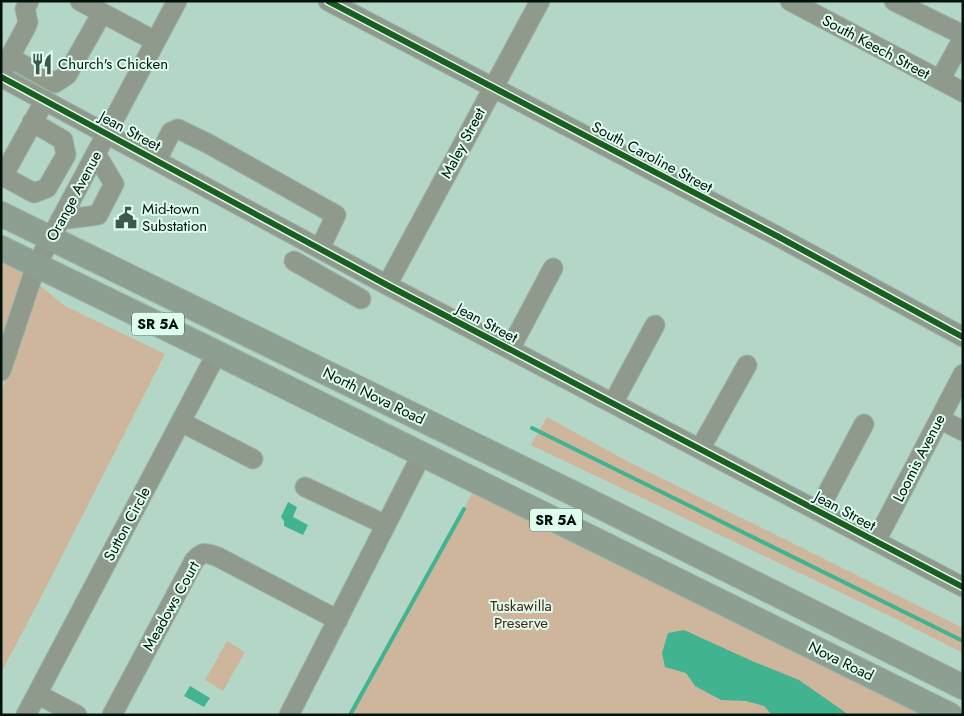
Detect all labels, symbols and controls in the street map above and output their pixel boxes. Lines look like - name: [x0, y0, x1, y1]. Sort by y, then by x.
- street label: South Keech Street: [818, 9, 934, 85]
- restaurant icon: Church's Chicken: [29, 51, 55, 77]
- place label: Church's Chicken: [58, 53, 168, 75]
- street label: Maley Street: [435, 103, 491, 182]
- street label: Jean Street: [94, 105, 165, 157]
- street label: South Caroline Street: [588, 116, 717, 198]
- street label: Orange Avenue: [41, 147, 107, 245]
- place label: Mid-town Substation: [142, 198, 207, 237]
- public building icon: Mid-town Substation: [113, 205, 139, 231]
- street label: Jean Street: [451, 297, 522, 349]
- road number: SR 5A: [132, 312, 184, 336]
- street label: North Nova Road: [319, 362, 429, 430]
- street label: Loomis Avenue: [887, 410, 951, 506]
- street label: Sutton Circle: [98, 483, 156, 565]
- street label: Jean Street: [809, 485, 880, 537]
- road number: SR 5A: [530, 508, 582, 532]
- street label: Meadows Court: [137, 557, 205, 655]
- park label: Tuskawilla Preserve: [490, 595, 552, 634]
- street label: Nova Road: [805, 636, 877, 686]

